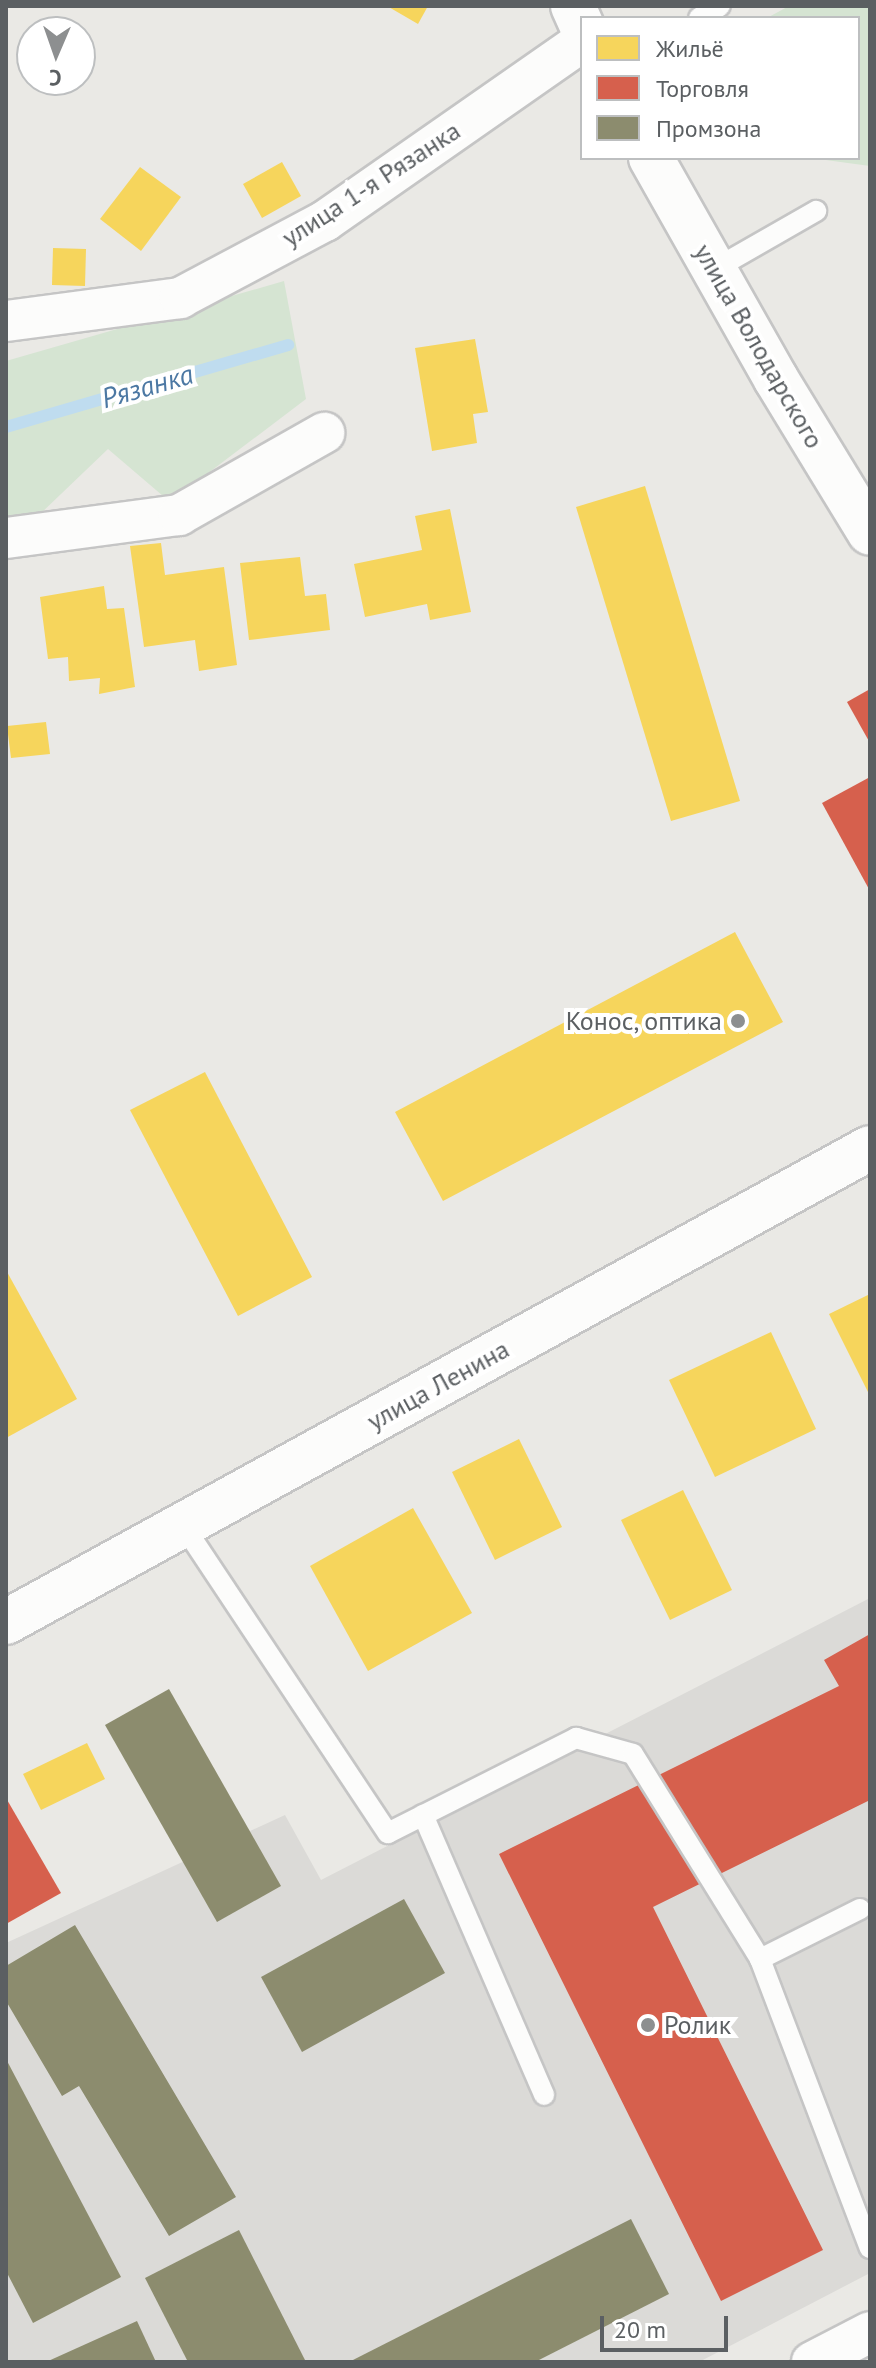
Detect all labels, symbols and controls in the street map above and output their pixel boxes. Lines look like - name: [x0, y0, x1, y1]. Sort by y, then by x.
- north arrow: [16, 16, 96, 96]
- legend: [580, 16, 860, 160]
- text: Жильё: [656, 33, 724, 64]
- text: С: [49, 64, 62, 92]
- text: Торговля: [656, 73, 749, 104]
- text: Промзона: [656, 113, 761, 144]
- street label: улица 1-я Рязанка: [276, 115, 466, 253]
- street label: улица Володарского: [688, 238, 830, 454]
- water label: Рязанка: [97, 357, 197, 415]
- place label: Конос, оптика: [564, 1005, 722, 1037]
- marker: Конос, оптика: [729, 1012, 747, 1030]
- street label: улица Ленина: [361, 1333, 515, 1437]
- place label: Ролик: [664, 2009, 731, 2041]
- marker: Ролик: [639, 2016, 657, 2034]
- scale bar: [604, 2300, 732, 2350]
- text: 20 m: [614, 2314, 666, 2345]

